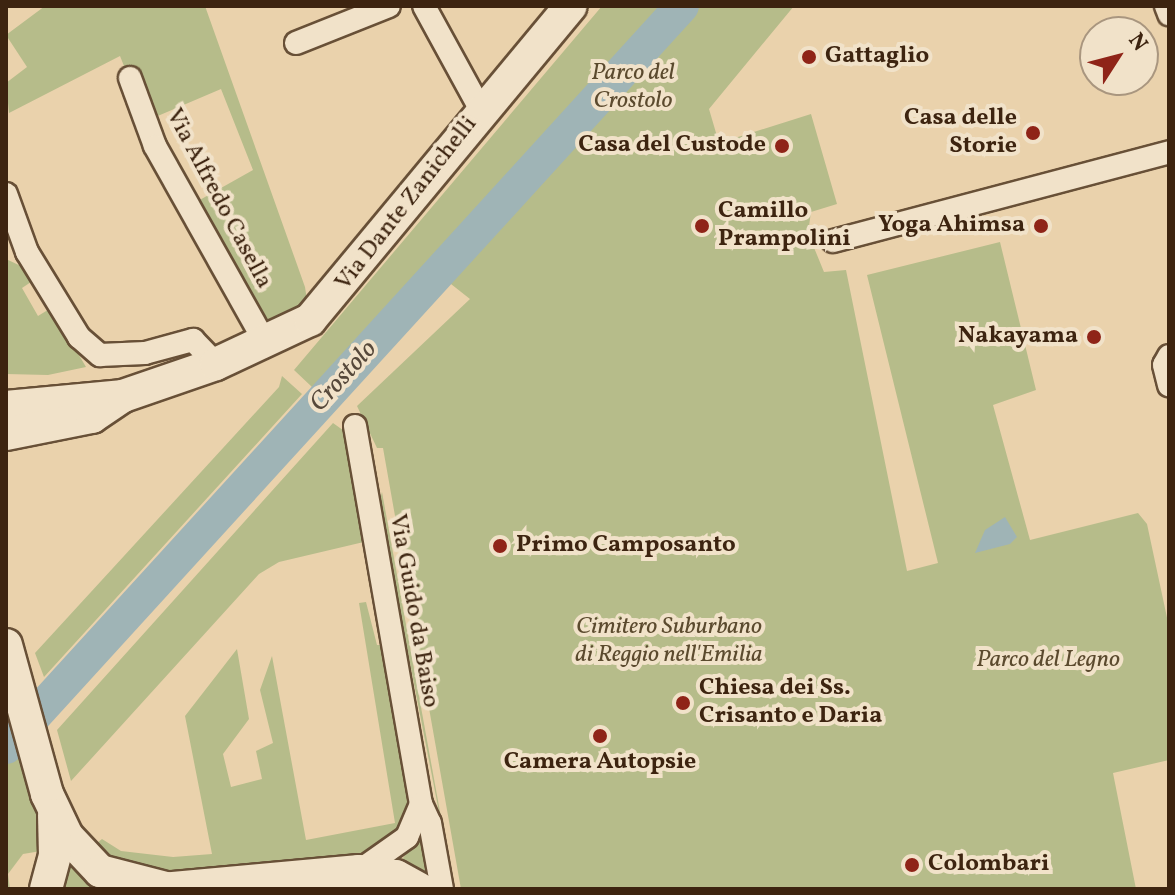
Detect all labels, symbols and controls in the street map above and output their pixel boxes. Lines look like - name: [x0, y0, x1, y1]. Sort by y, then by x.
- north arrow: [1079, 16, 1159, 96]
- text: N: [1120, 27, 1154, 58]
- place label: Gattaglio: [825, 43, 929, 71]
- marker: Gattaglio: [800, 48, 818, 66]
- park label: Parco del Crostolo: [591, 60, 675, 116]
- street label: Via Alfredo Casella: [158, 104, 278, 294]
- place label: Casa delle Storie: [904, 105, 1017, 161]
- street label: Via Dante Zanichelli: [330, 111, 484, 297]
- marker: Casa delle Storie: [1024, 124, 1042, 142]
- place label: Casa del Custode: [578, 132, 766, 160]
- marker: Casa del Custode: [773, 137, 791, 155]
- place label: Camillo Prampolini: [718, 198, 851, 254]
- place label: Yoga Ahimsa: [878, 212, 1025, 240]
- marker: Camillo Prampolini: [693, 217, 711, 235]
- marker: Yoga Ahimsa: [1032, 217, 1050, 235]
- place label: Nakayama: [958, 323, 1078, 351]
- marker: Nakayama: [1085, 328, 1103, 346]
- water label: Crostolo: [304, 335, 384, 419]
- street label: Via Guido da Baiso: [382, 512, 444, 710]
- place label: Primo Camposanto: [516, 532, 736, 560]
- marker: Primo Camposanto: [491, 537, 509, 555]
- park label: Cimitero Suburbano di Reggio nell'Emilia: [575, 614, 763, 670]
- park label: Parco del Legno: [976, 647, 1120, 675]
- place label: Chiesa dei Ss. Crisanto e Daria: [699, 675, 882, 731]
- marker: Chiesa dei Ss. Crisanto e Daria: [674, 694, 692, 712]
- marker: Camera Autopsie: [591, 727, 609, 745]
- place label: Camera Autopsie: [504, 749, 696, 777]
- place label: Colombari: [928, 851, 1049, 879]
- marker: Colombari: [903, 856, 921, 874]

